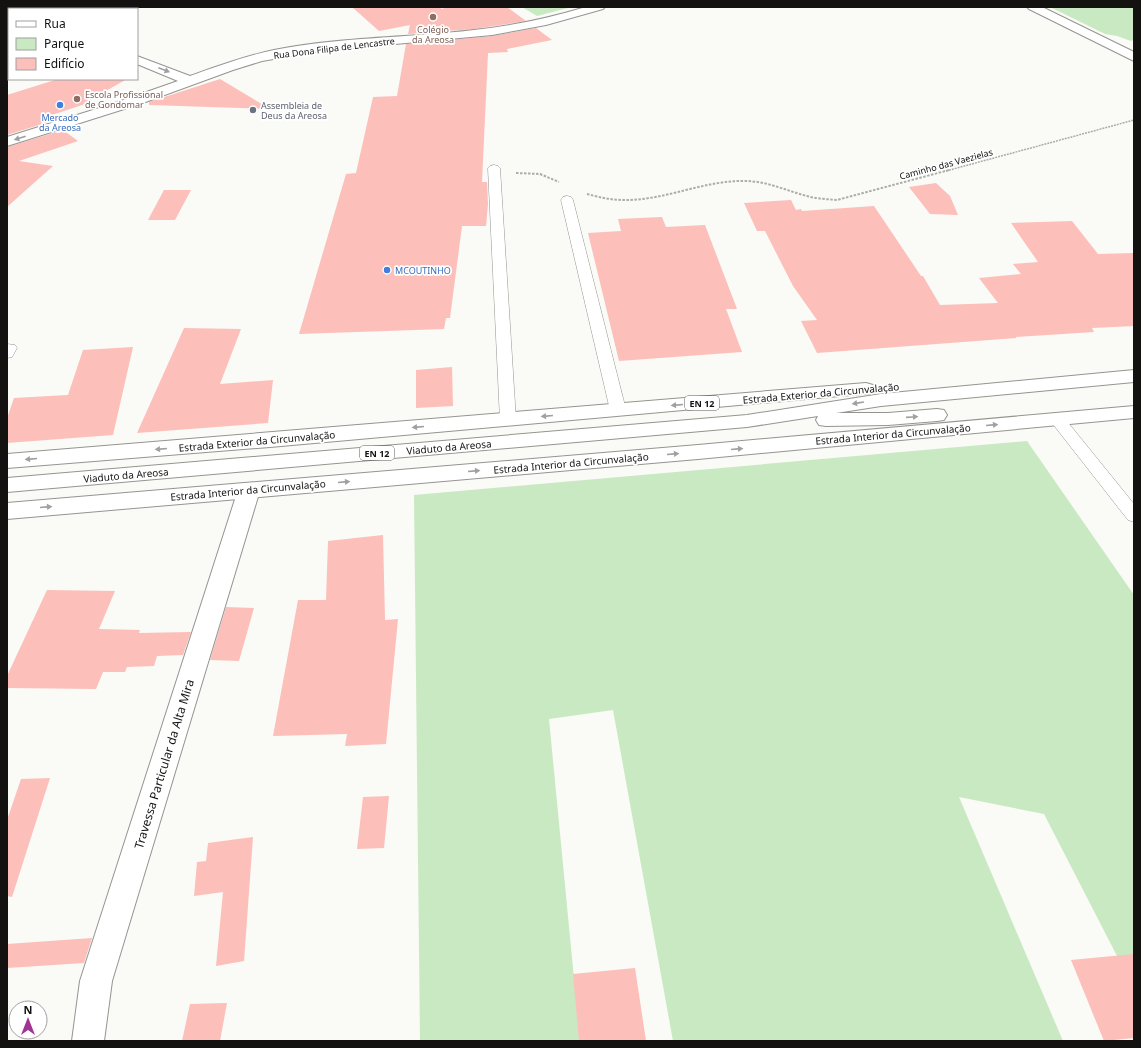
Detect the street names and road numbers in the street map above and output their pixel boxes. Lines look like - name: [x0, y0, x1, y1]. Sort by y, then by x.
- street label: Rua Dona Filipa de Lencastre: [273, 34, 395, 62]
- street label: Caminho das Vaezielas: [898, 145, 994, 183]
- street label: Estrada Exterior da Circunvalação: [742, 379, 900, 407]
- road number: EN 12: [685, 396, 719, 410]
- street label: Estrada Interior da Circunvalação: [815, 420, 971, 448]
- street label: Estrada Exterior da Circunvalação: [178, 427, 336, 455]
- street label: Viaduto da Areosa: [406, 436, 492, 458]
- road number: EN 12: [360, 446, 394, 460]
- street label: Estrada Interior da Circunvalação: [493, 449, 649, 477]
- street label: Viaduto da Areosa: [83, 464, 169, 486]
- street label: Estrada Interior da Circunvalação: [170, 476, 326, 504]
- street label: Travessa Particular da Alta Mira: [130, 677, 198, 851]

